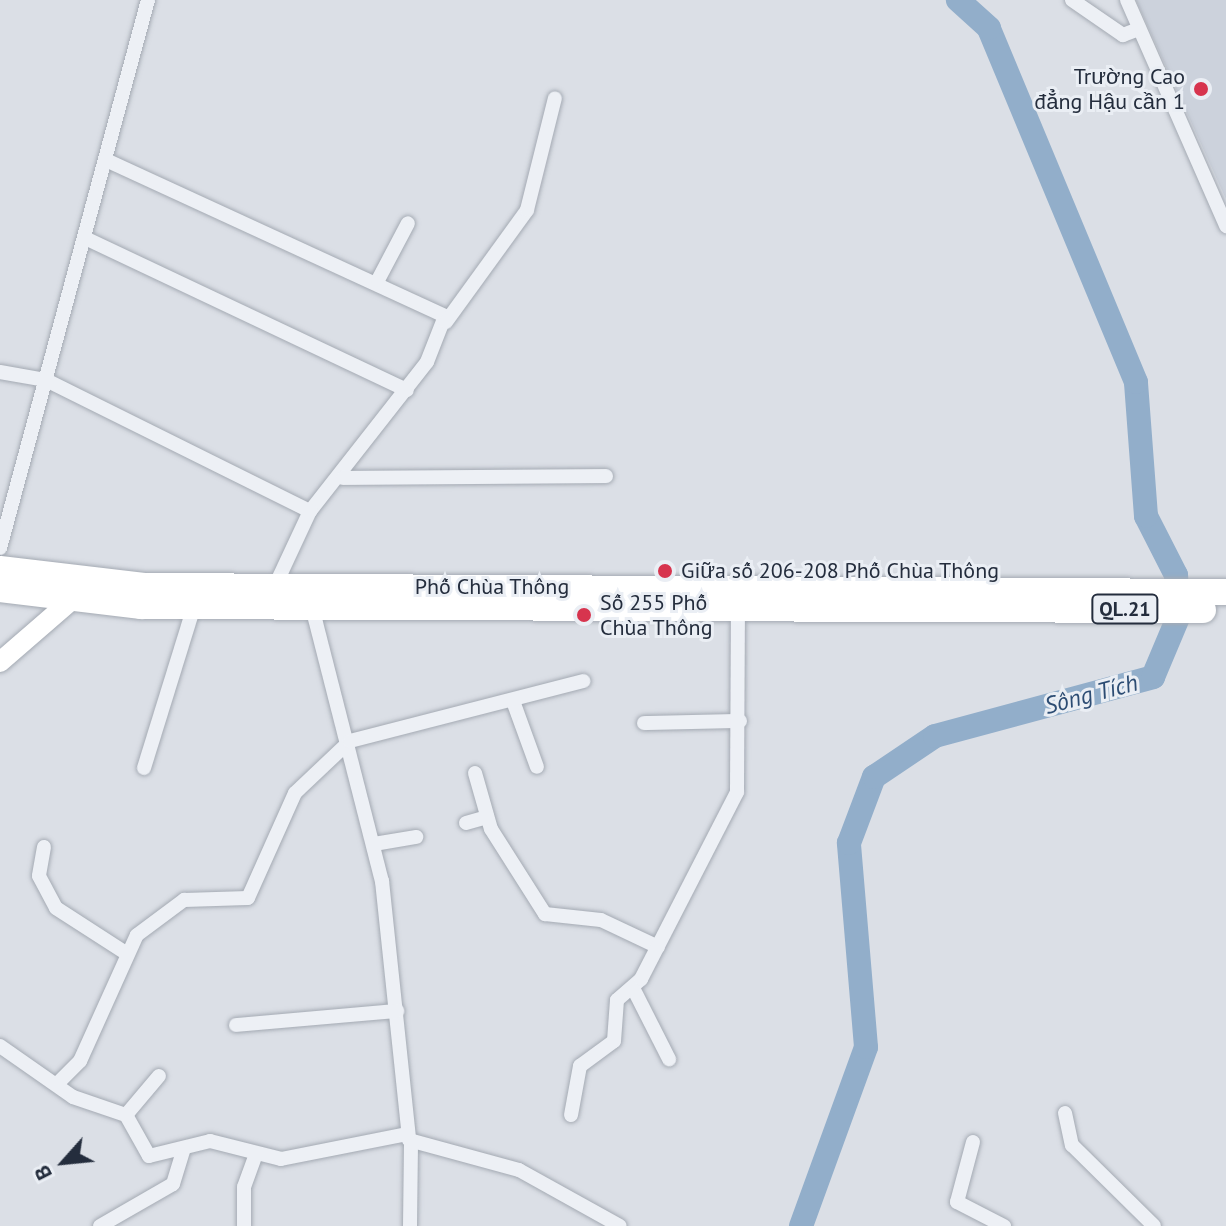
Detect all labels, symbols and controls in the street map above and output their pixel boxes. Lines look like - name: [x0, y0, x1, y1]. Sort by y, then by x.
- place label: Trường Cao đẳng Hậu cần 1: [1034, 63, 1185, 114]
- marker: Trường Cao đẳng Hậu cần 1: [1192, 80, 1210, 98]
- place label: Giữa số 206-208 Phố Chùa Thông: [681, 558, 1000, 584]
- marker: Giữa số 206-208 Phố Chùa Thông: [656, 562, 674, 580]
- street label: Phố Chùa Thông: [414, 574, 570, 600]
- place label: Số 255 Phố Chùa Thông: [600, 589, 713, 640]
- road number: QL.21: [1091, 593, 1159, 625]
- marker: Số 255 Phố Chùa Thông: [575, 606, 593, 624]
- water label: Sông Tích: [1041, 668, 1141, 720]
- north arrow: [24, 1122, 104, 1202]
- text: B: [27, 1161, 58, 1185]

